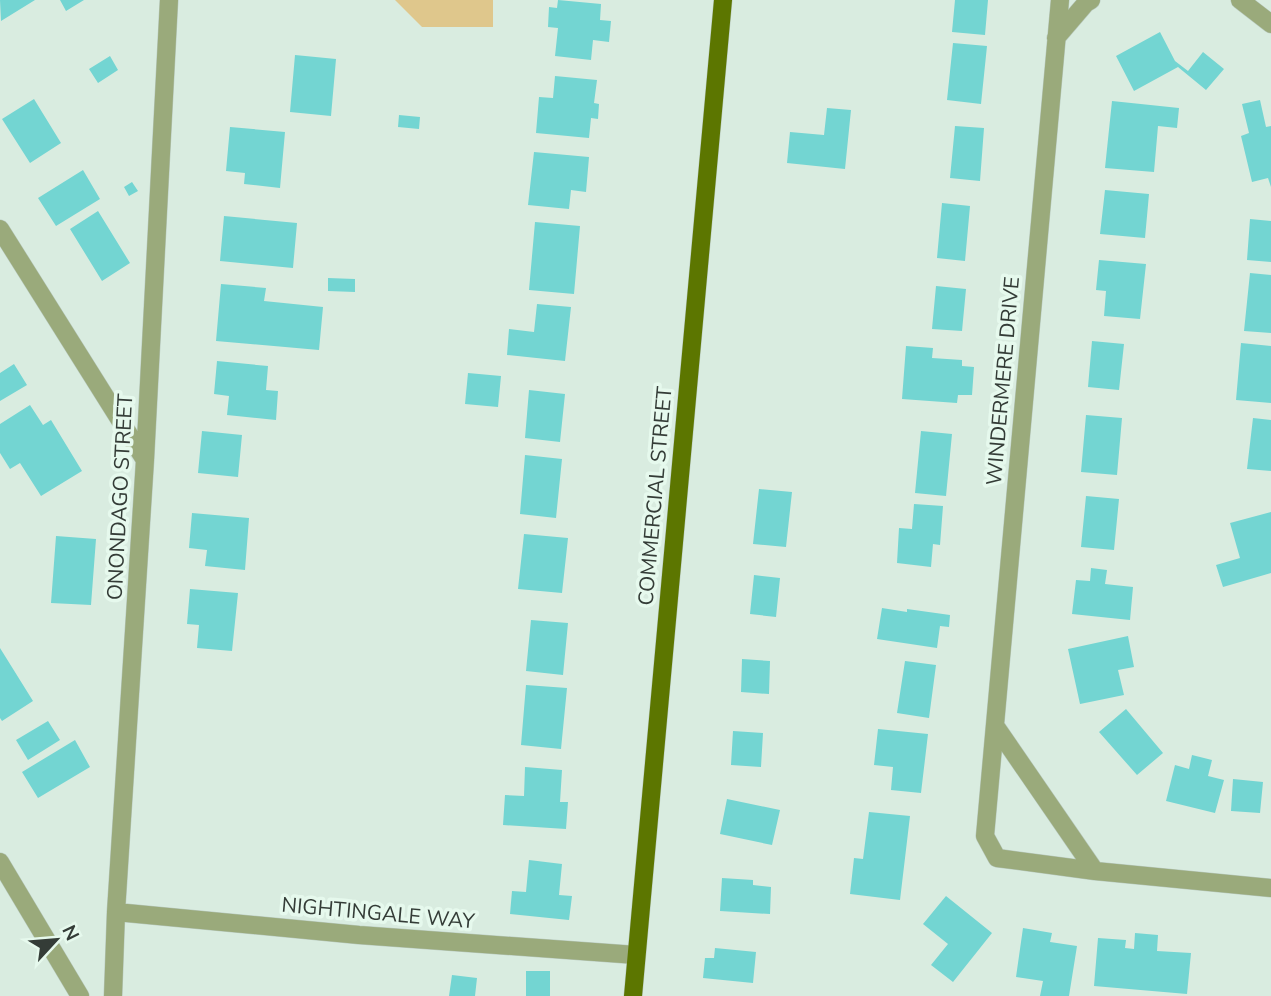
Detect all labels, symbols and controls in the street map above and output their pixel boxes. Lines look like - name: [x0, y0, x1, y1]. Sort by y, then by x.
- street label: WINDERMERE DRIVE: [980, 275, 1026, 487]
- street label: COMMERCIAL STREET: [631, 385, 679, 607]
- street label: ONONDAGO STREET: [101, 393, 139, 601]
- street label: NIGHTINGALE WAY: [280, 891, 476, 935]
- north arrow: [21, 905, 91, 975]
- text: N: [56, 921, 85, 945]

